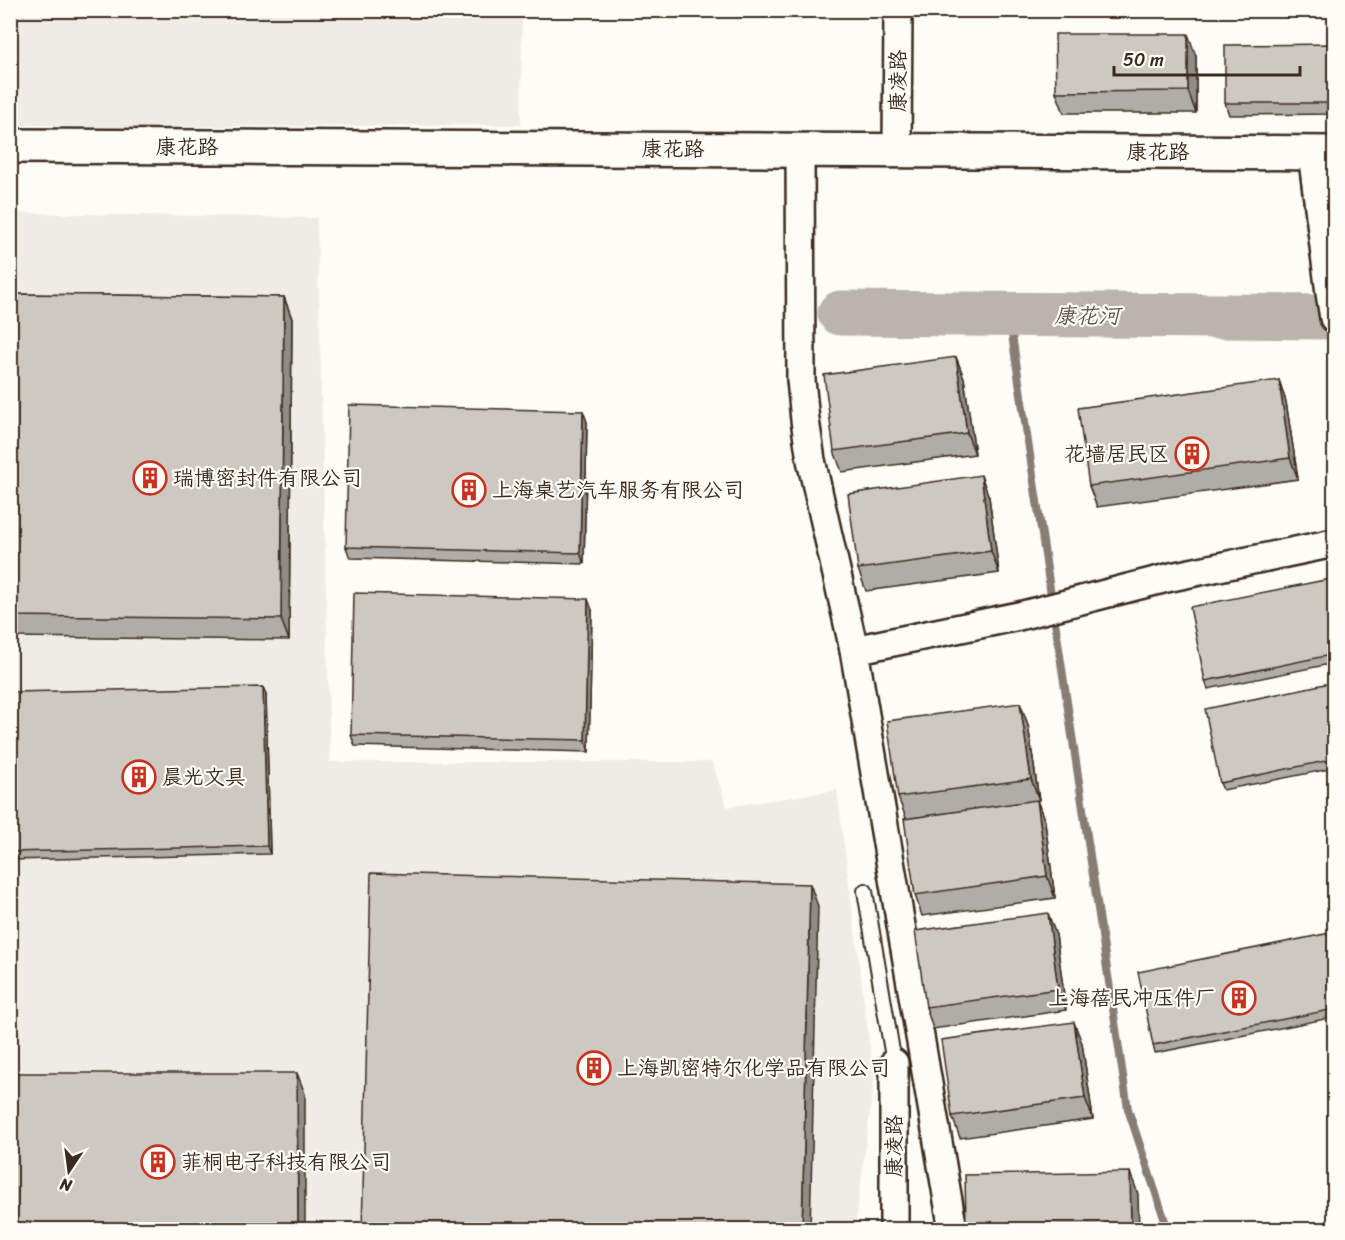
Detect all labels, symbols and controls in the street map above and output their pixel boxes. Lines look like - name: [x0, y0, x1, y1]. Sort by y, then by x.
- scale bar: [1114, 39, 1300, 77]
- text: 50 m: [1123, 44, 1164, 76]
- street label: 康凌路: [879, 50, 917, 113]
- street label: 康花路: [156, 128, 219, 166]
- street label: 康花路: [642, 130, 705, 168]
- street label: 康花路: [1127, 133, 1190, 171]
- water label: 康花河: [1054, 296, 1123, 335]
- place label: 花墙居民区: [1064, 435, 1169, 473]
- building icon: 花墙居民区: [1174, 436, 1210, 472]
- place label: 瑞博密封件有限公司: [173, 459, 362, 497]
- building icon: 瑞博密封件有限公司: [132, 460, 168, 496]
- place label: 上海桌艺汽车服务有限公司: [492, 471, 744, 509]
- building icon: 上海桌艺汽车服务有限公司: [451, 472, 487, 508]
- place label: 晨光文具: [162, 758, 246, 796]
- building icon: 晨光文具: [121, 759, 157, 795]
- place label: 上海蓓民冲压件厂: [1048, 979, 1216, 1017]
- building icon: 上海蓓民冲压件厂: [1221, 980, 1257, 1016]
- place label: 上海凯密特尔化学品有限公司: [617, 1049, 890, 1087]
- building icon: 上海凯密特尔化学品有限公司: [576, 1050, 612, 1086]
- street label: 康凌路: [875, 1115, 913, 1178]
- north arrow: [39, 1141, 99, 1201]
- place label: 菲桐电子科技有限公司: [181, 1143, 391, 1181]
- building icon: 菲桐电子科技有限公司: [140, 1144, 176, 1180]
- text: N: [56, 1170, 75, 1201]

